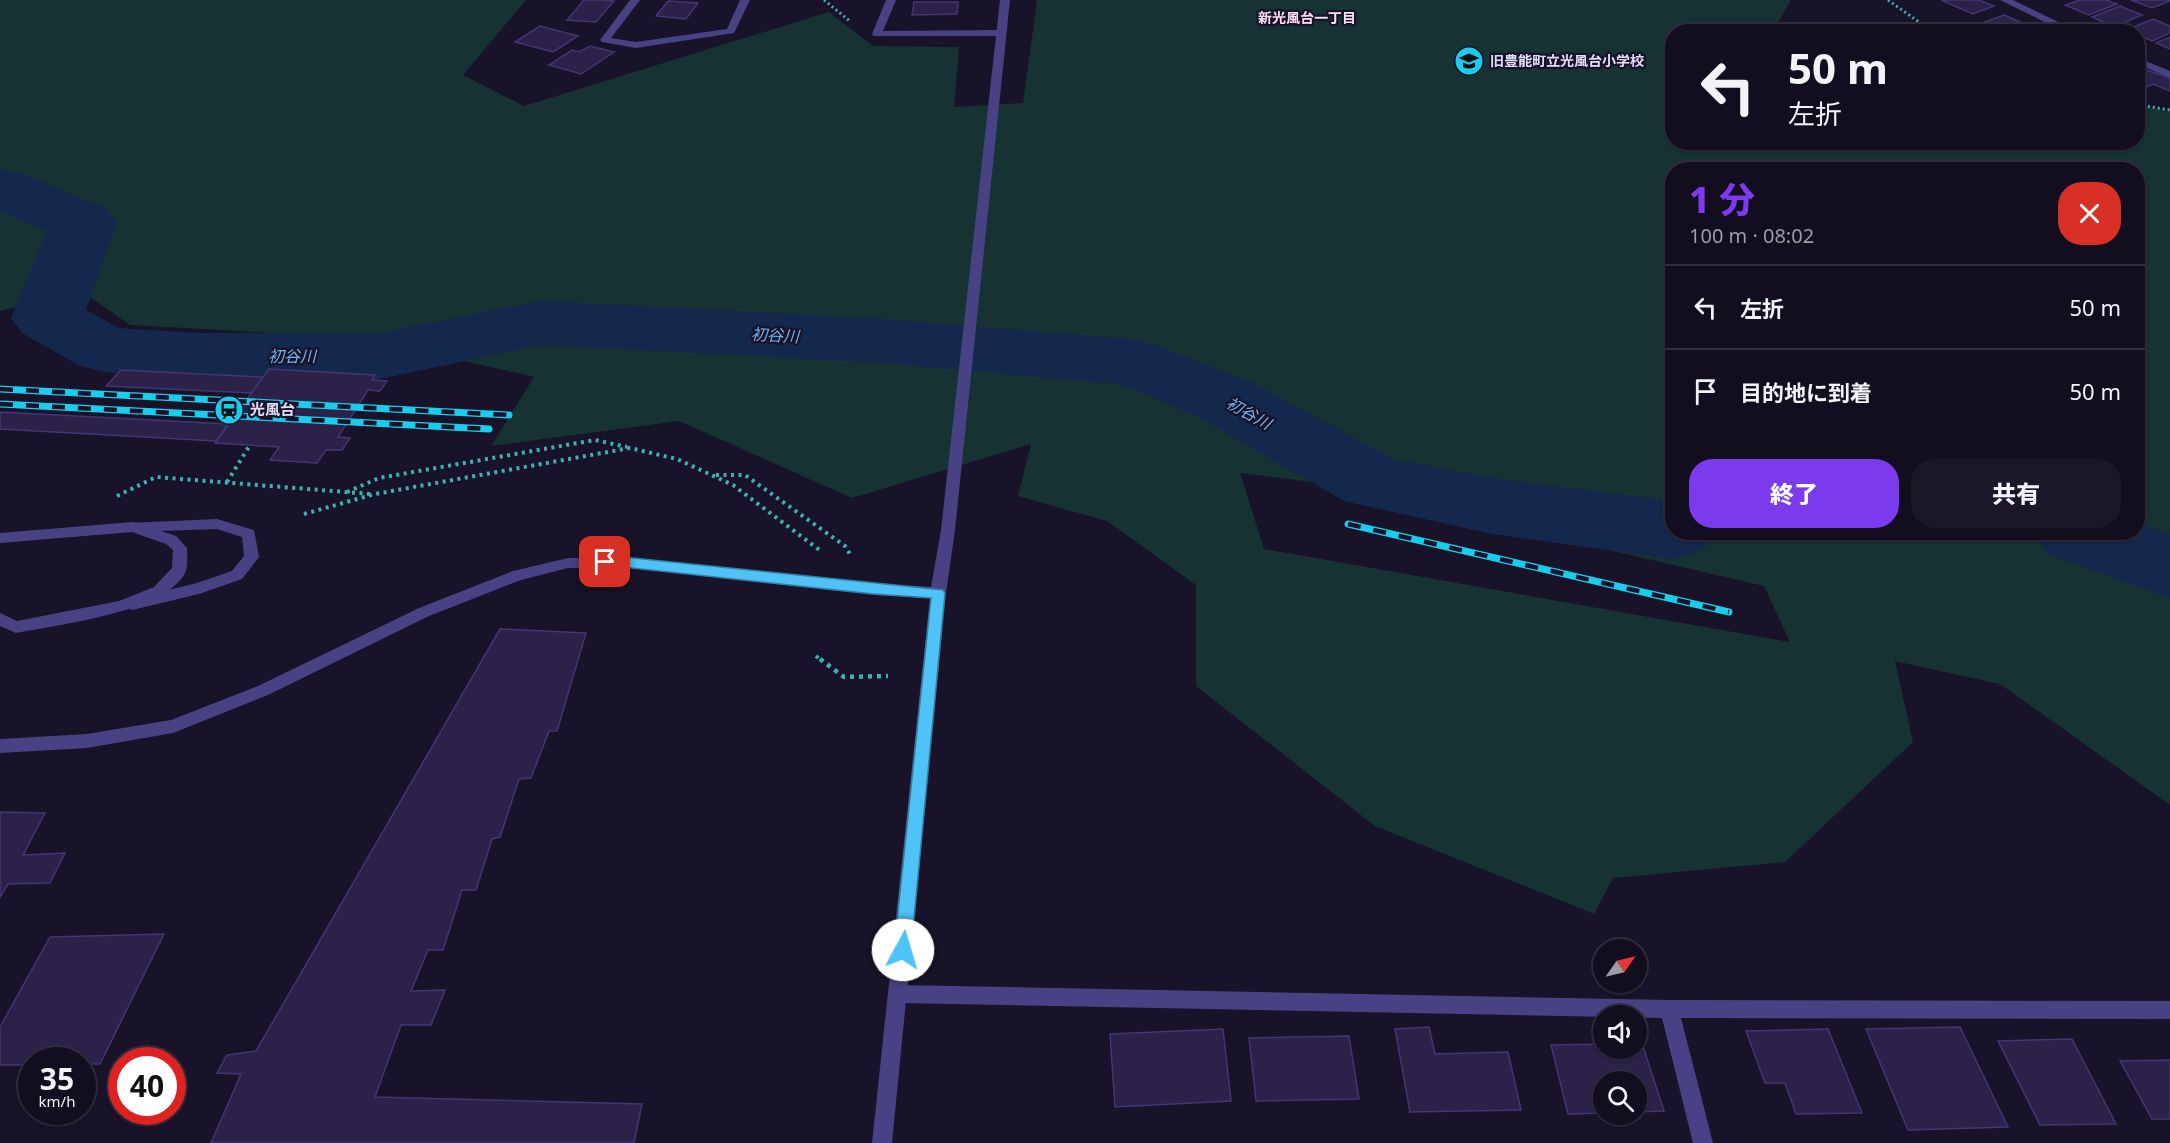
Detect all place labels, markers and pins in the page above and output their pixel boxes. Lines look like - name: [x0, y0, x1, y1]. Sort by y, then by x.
- school or university icon: 旧豊能町立光風台小学校: [1453, 45, 1485, 77]
- place label: 旧豊能町立光風台小学校: [1490, 51, 1644, 70]
- station icon: 光風台: [213, 394, 245, 426]
- place label: 光風台: [250, 399, 295, 419]
- pin: [579, 536, 630, 587]

